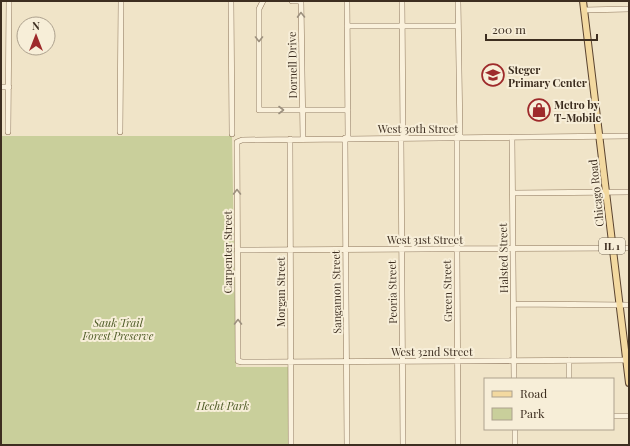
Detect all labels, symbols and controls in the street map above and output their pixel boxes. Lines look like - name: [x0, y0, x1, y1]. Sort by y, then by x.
- one-way arrow: [297, 12, 305, 18]
- north arrow: [16, 16, 56, 56]
- scale bar: [486, 16, 597, 42]
- text: N: [32, 18, 40, 33]
- text: 200 m: [492, 21, 526, 37]
- street label: Dornell Drive: [284, 31, 300, 99]
- one-way arrow: [255, 36, 263, 42]
- school or university icon: Steger Primary Center: [480, 62, 506, 88]
- place label: Steger Primary Center: [508, 62, 588, 90]
- shop icon: Metro by T-Mobile: [526, 97, 552, 123]
- place label: Metro by T-Mobile: [554, 97, 602, 125]
- one-way arrow: [278, 106, 284, 114]
- street label: West 30th Street: [377, 121, 458, 136]
- street label: Chicago Road: [585, 158, 607, 227]
- one-way arrow: [233, 189, 241, 195]
- street label: Carpenter Street: [220, 210, 235, 293]
- street label: Halsted Street: [495, 223, 511, 293]
- street label: West 31st Street: [386, 232, 463, 247]
- road number: IL 1: [599, 238, 625, 254]
- street label: Sangamon Street: [328, 250, 344, 334]
- street label: Morgan Street: [273, 257, 288, 327]
- street label: Peoria Street: [384, 260, 400, 324]
- street label: Green Street: [439, 260, 455, 322]
- park label: Sauk Trail Forest Preserve: [82, 315, 154, 343]
- one-way arrow: [234, 319, 242, 325]
- street label: West 32nd Street: [390, 344, 473, 359]
- legend: [484, 378, 614, 430]
- text: Road: [520, 385, 547, 401]
- park label: Hecht Park: [196, 398, 250, 413]
- text: Park: [520, 405, 545, 421]

